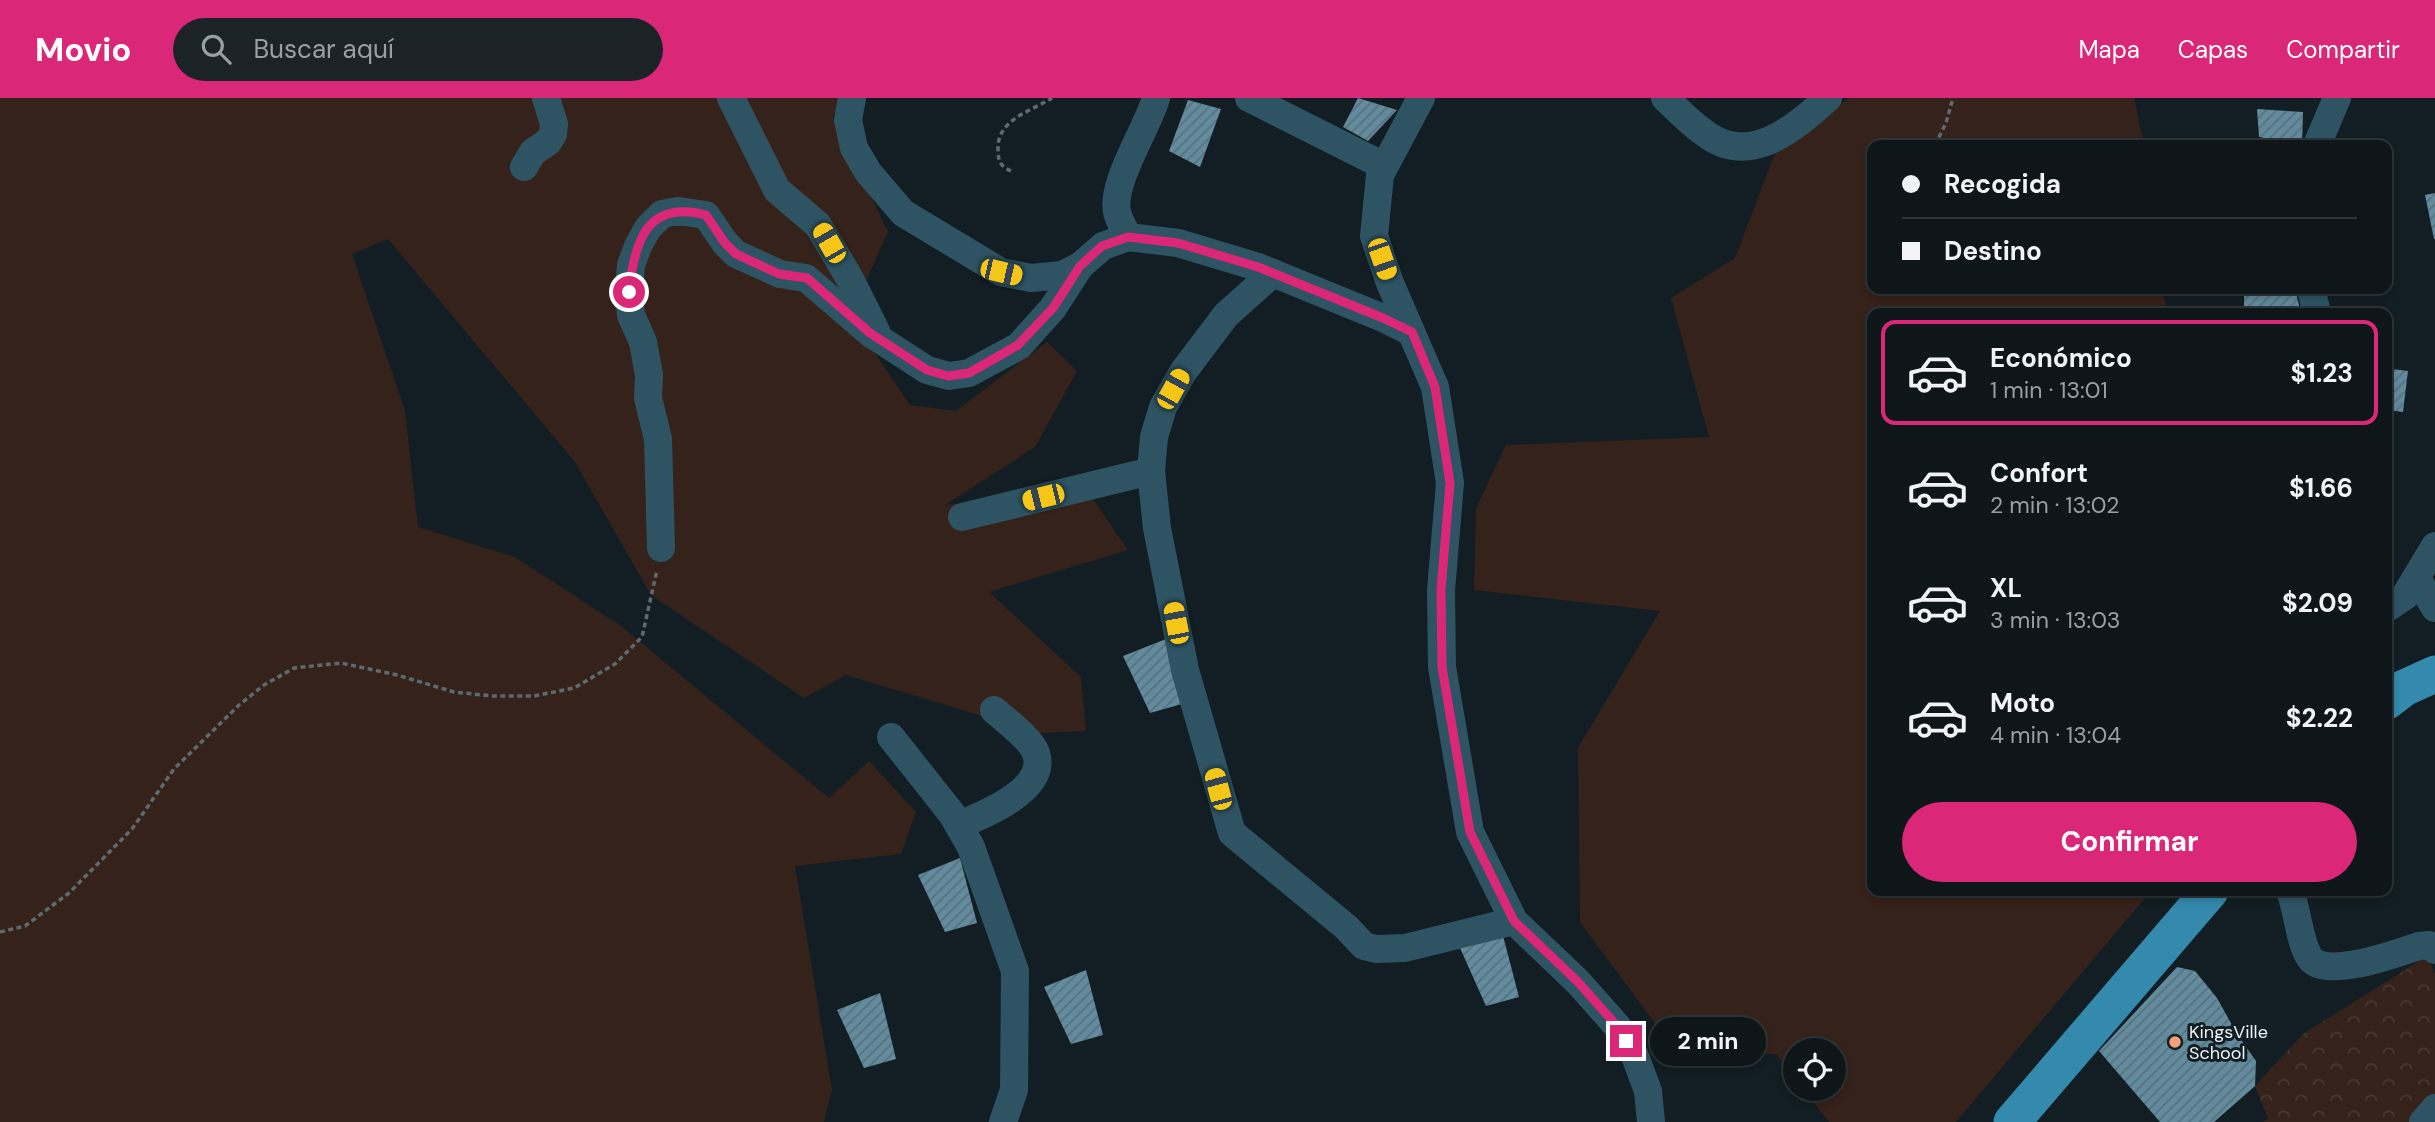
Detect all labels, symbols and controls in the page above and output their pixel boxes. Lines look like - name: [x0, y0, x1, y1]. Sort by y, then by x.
- search box: [173, 18, 663, 81]
- text: Movio: [35, 28, 131, 71]
- icon: search: [197, 30, 235, 68]
- text: Buscar aquí: [253, 32, 394, 66]
- text: Mapa: [2078, 34, 2140, 65]
- text: Capas: [2178, 34, 2248, 65]
- text: Compartir: [2286, 34, 2400, 65]
- text: Recogida: [1944, 167, 2061, 201]
- car: [810, 220, 849, 266]
- text: Destino: [1944, 234, 2042, 268]
- car: [1366, 236, 1399, 282]
- car: [979, 257, 1024, 287]
- route start: [613, 276, 645, 308]
- icon: car: [1906, 341, 1969, 404]
- text: Económico: [1990, 341, 2132, 375]
- text: $1.23: [2291, 356, 2353, 390]
- car: [1154, 366, 1193, 412]
- text: 1 min · 13:01: [1990, 375, 2108, 405]
- icon: car: [1906, 456, 1969, 519]
- text: Confort: [1990, 456, 2088, 490]
- text: $1.66: [2289, 471, 2353, 505]
- car: [1021, 482, 1066, 512]
- text: 2 min · 13:02: [1990, 490, 2120, 520]
- icon: car: [1906, 571, 1969, 634]
- text: XL: [1990, 571, 2022, 605]
- text: $2.09: [2282, 586, 2353, 620]
- car: [1162, 600, 1191, 646]
- text: 3 min · 13:03: [1990, 605, 2120, 635]
- icon: car: [1906, 686, 1969, 749]
- text: Moto: [1990, 686, 2055, 720]
- text: $2.22: [2286, 701, 2353, 735]
- text: 4 min · 13:04: [1990, 720, 2121, 750]
- car: [1203, 766, 1234, 812]
- button: Confirmar: [1902, 802, 2357, 882]
- callout: 2 min: [1650, 1016, 1766, 1066]
- place label: KingsVille School: [2189, 1020, 2268, 1065]
- route end: [1610, 1025, 1642, 1057]
- text: 2 min: [1678, 1026, 1738, 1056]
- marker: KingsVille School: [2167, 1034, 2183, 1050]
- map controls: [1783, 1038, 1846, 1101]
- button: locate: [1783, 1038, 1846, 1101]

